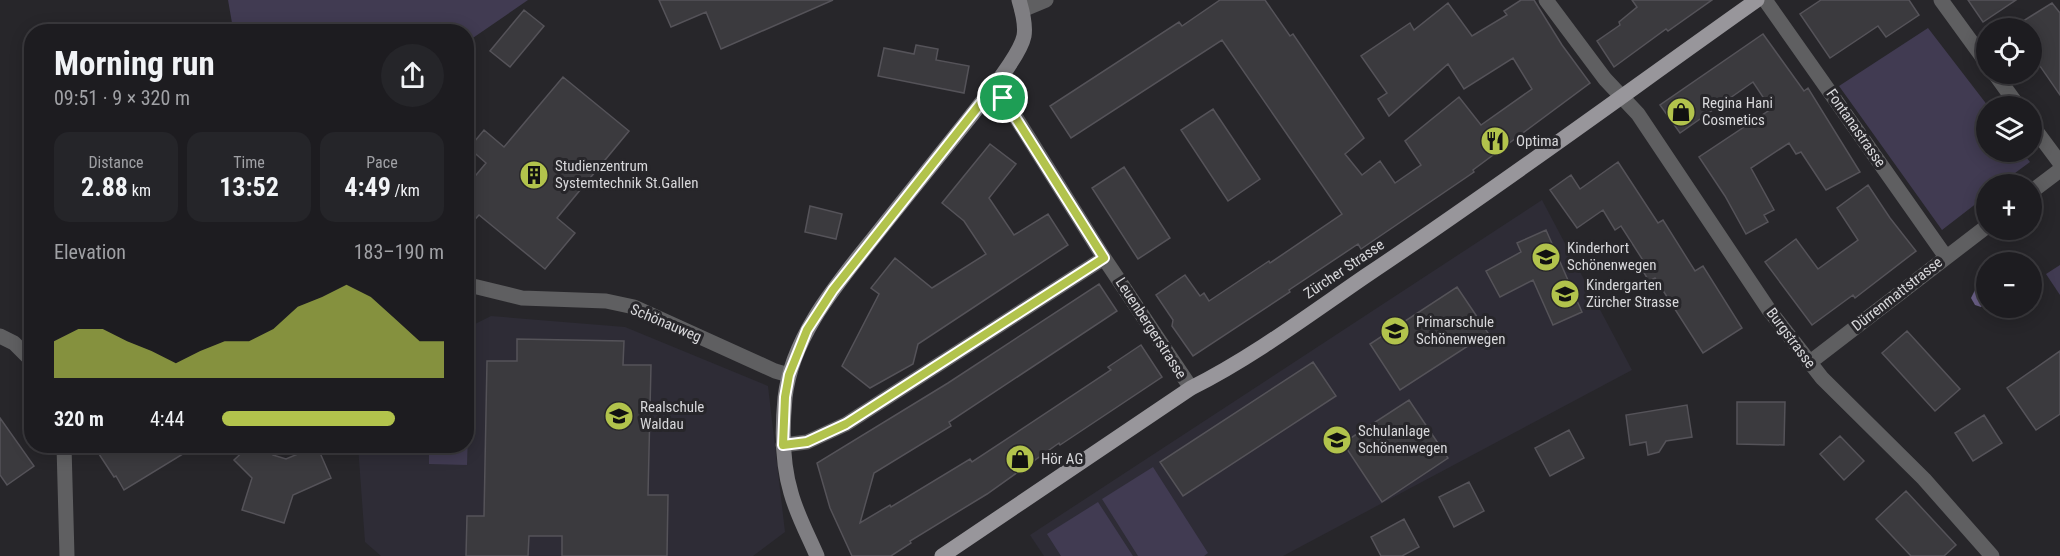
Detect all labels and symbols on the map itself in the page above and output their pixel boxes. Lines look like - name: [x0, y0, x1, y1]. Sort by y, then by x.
- pin: [977, 72, 1028, 123]
- street label: Fontanastrasse: [1822, 85, 1890, 171]
- place label: Regina Hani Cosmetics: [1702, 94, 1773, 129]
- shop icon: Regina Hani Cosmetics: [1665, 96, 1697, 128]
- restaurant icon: Optima: [1479, 125, 1511, 157]
- place label: Optima: [1516, 132, 1559, 150]
- place label: Studienzentrum Systemtechnik St.Gallen: [555, 157, 699, 192]
- building icon: Studienzentrum Systemtechnik St.Gallen: [518, 159, 550, 191]
- street label: Zürcher Strasse: [1300, 236, 1388, 302]
- place label: Kinderhort Schönenwegen: [1567, 239, 1657, 274]
- school or university icon: Kinderhort Schönenwegen: [1530, 241, 1562, 273]
- street label: Dürrenmattstrasse: [1848, 253, 1946, 335]
- street label: Leuenbergerstrasse: [1112, 274, 1190, 382]
- place label: Kindergarten Zürcher Strasse: [1586, 276, 1679, 311]
- school or university icon: Kindergarten Zürcher Strasse: [1549, 278, 1581, 310]
- street label: Schönauweg: [628, 300, 704, 346]
- street label: Burgstrasse: [1763, 304, 1819, 372]
- place label: Primarschule Schönenwegen: [1416, 313, 1506, 348]
- school or university icon: Primarschule Schönenwegen: [1379, 315, 1411, 347]
- place label: Realschule Waldau: [640, 398, 704, 433]
- school or university icon: Realschule Waldau: [603, 400, 635, 432]
- place label: Schulanlage Schönenwegen: [1358, 422, 1448, 457]
- school or university icon: Schulanlage Schönenwegen: [1321, 424, 1353, 456]
- shop icon: Hör AG: [1004, 443, 1036, 475]
- place label: Hör AG: [1041, 450, 1083, 468]

